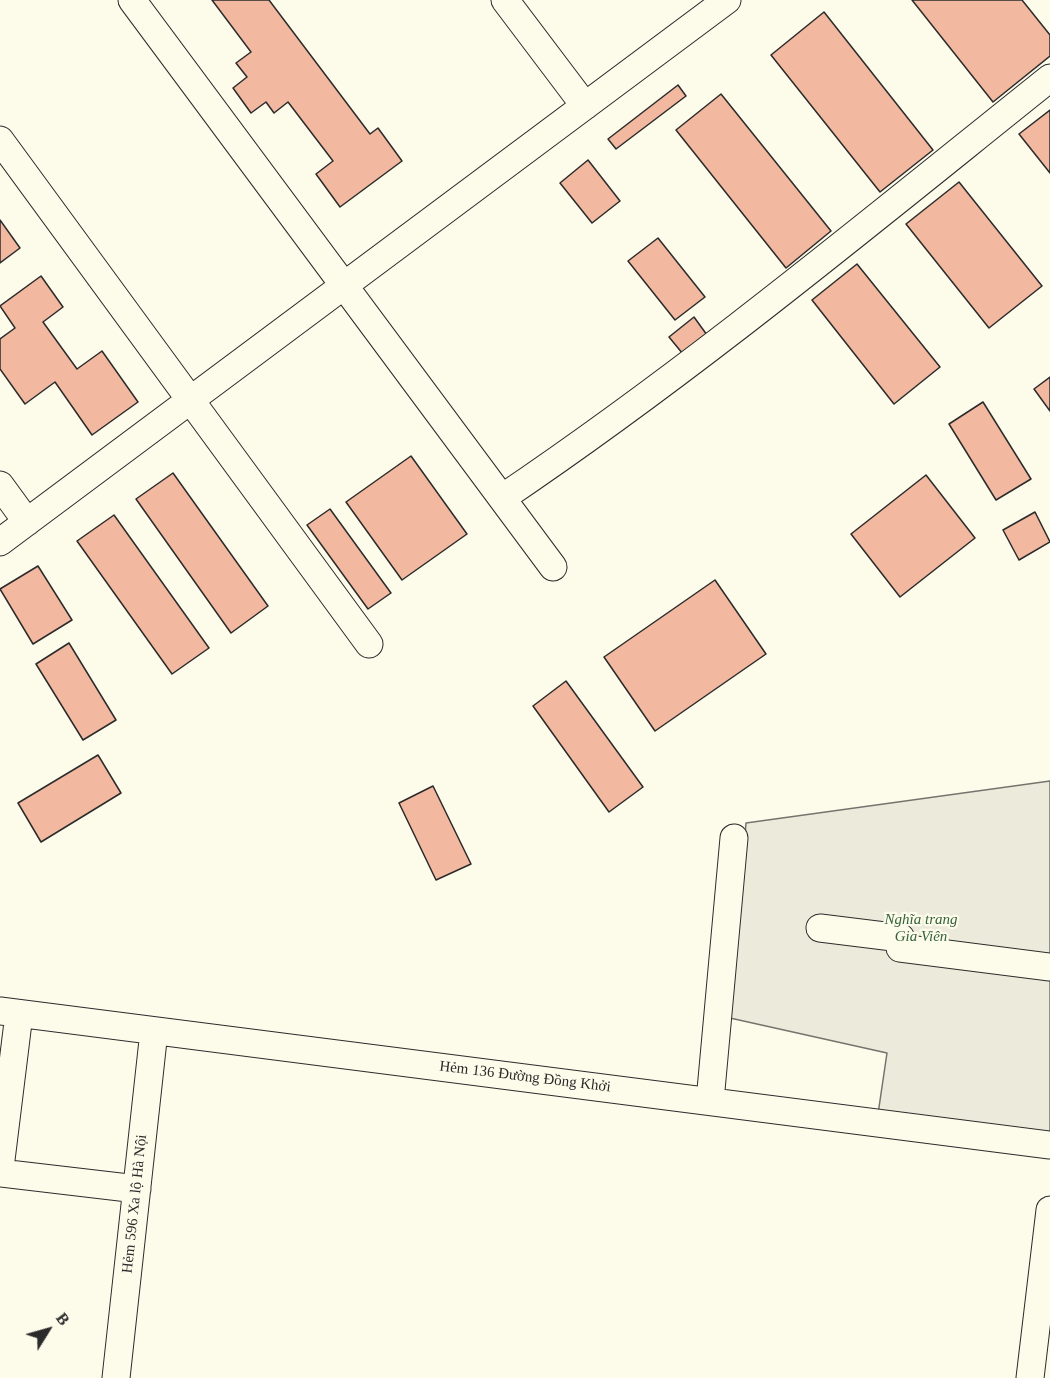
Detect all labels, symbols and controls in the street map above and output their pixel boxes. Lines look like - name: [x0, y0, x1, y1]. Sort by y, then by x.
- park label: Nghĩa trang Gia Viên: [885, 911, 957, 946]
- street label: Hẻm 136 Đường Đồng Khởi: [438, 1058, 612, 1096]
- street label: Hẻm 596 Xa lộ Hà Nội: [119, 1134, 151, 1274]
- north arrow: [18, 1300, 78, 1360]
- text: B: [53, 1309, 73, 1328]

